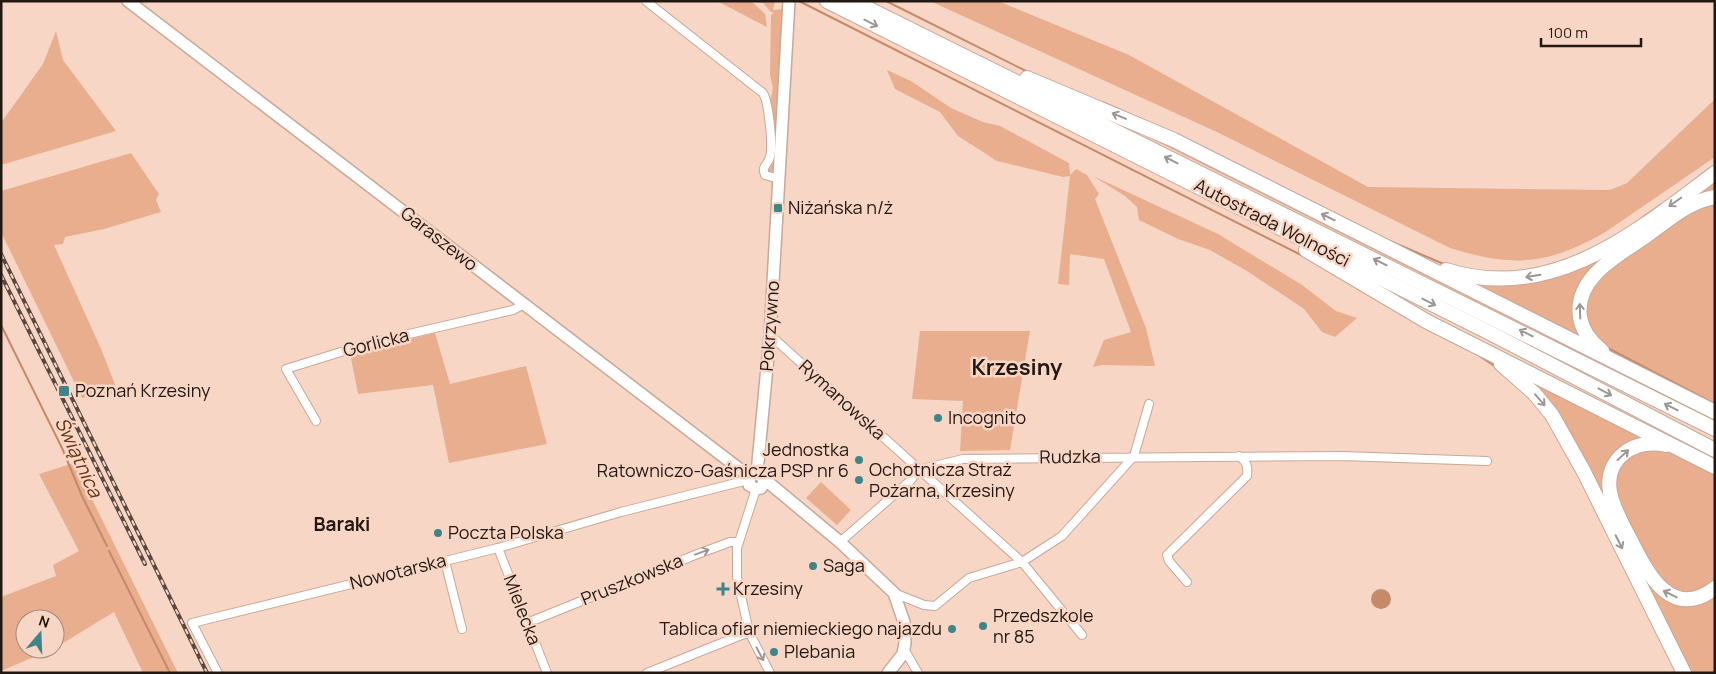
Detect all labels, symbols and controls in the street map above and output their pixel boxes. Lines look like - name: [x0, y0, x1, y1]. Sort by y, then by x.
- scale bar: [1541, 15, 1641, 47]
- one-way arrow: [863, 19, 878, 28]
- text: 100 m: [1548, 22, 1588, 43]
- one-way arrow: [1112, 111, 1127, 120]
- one-way arrow: [1164, 154, 1179, 164]
- street label: Autostrada Wolności: [1191, 172, 1354, 272]
- place label: Niżańska n/ż: [788, 195, 893, 219]
- one-way arrow: [1668, 197, 1682, 207]
- street label: Garaszewo: [396, 201, 483, 276]
- marker: Niżańska n/ż: [772, 202, 784, 214]
- one-way arrow: [1321, 212, 1336, 221]
- one-way arrow: [1373, 257, 1388, 266]
- one-way arrow: [1525, 271, 1541, 281]
- street label: Pokrzywno: [754, 280, 784, 372]
- one-way arrow: [1421, 297, 1436, 307]
- one-way arrow: [1575, 304, 1585, 320]
- street label: Gorlicka: [340, 322, 411, 362]
- one-way arrow: [1519, 328, 1534, 337]
- district label: Krzesiny: [972, 352, 1063, 382]
- street label: Rymanowska: [794, 354, 891, 445]
- place label: Poznań Krzesiny: [75, 378, 211, 402]
- marker: Poznań Krzesiny: [57, 384, 71, 398]
- one-way arrow: [1597, 387, 1611, 397]
- one-way arrow: [1534, 393, 1545, 406]
- one-way arrow: [1664, 402, 1679, 411]
- place label: Incognito: [948, 405, 1026, 429]
- marker: Incognito: [932, 412, 944, 424]
- water label: Świątnica: [49, 413, 109, 503]
- place label: Jednostka Ratowniczo-Gaśnicza PSP nr 6: [597, 437, 849, 482]
- street label: Rudzka: [1039, 443, 1101, 469]
- one-way arrow: [1616, 449, 1629, 461]
- marker: Jednostka Ratowniczo-Gaśnicza PSP nr 6: [853, 454, 865, 466]
- place label: Ochotnicza Straż Pożarna, Krzesiny: [869, 457, 1015, 502]
- marker: Ochotnicza Straż Pożarna, Krzesiny: [853, 474, 865, 486]
- district label: Baraki: [314, 511, 370, 537]
- place label: Poczta Polska: [448, 520, 564, 544]
- marker: Poczta Polska: [432, 527, 444, 539]
- one-way arrow: [1614, 534, 1624, 549]
- street label: Nowotarska: [347, 547, 448, 595]
- one-way arrow: [694, 547, 710, 556]
- street label: Pruszkowska: [577, 548, 686, 610]
- place label: Saga: [823, 553, 865, 577]
- marker: Saga: [807, 560, 819, 572]
- street label: Mielecka: [499, 571, 547, 648]
- place label: Krzesiny: [733, 576, 803, 600]
- marker: Krzesiny: [717, 583, 729, 595]
- one-way arrow: [1663, 588, 1678, 598]
- place label: Przedszkole nr 85: [993, 603, 1093, 648]
- north arrow: [15, 609, 65, 659]
- text: N: [37, 611, 52, 632]
- place label: Tablica ofiar niemieckiego najazdu: [659, 616, 942, 640]
- marker: Przedszkole nr 85: [977, 620, 989, 632]
- marker: Tablica ofiar niemieckiego najazdu: [946, 623, 958, 635]
- place label: Plebania: [784, 639, 855, 663]
- one-way arrow: [755, 646, 765, 661]
- marker: Plebania: [768, 646, 780, 658]

